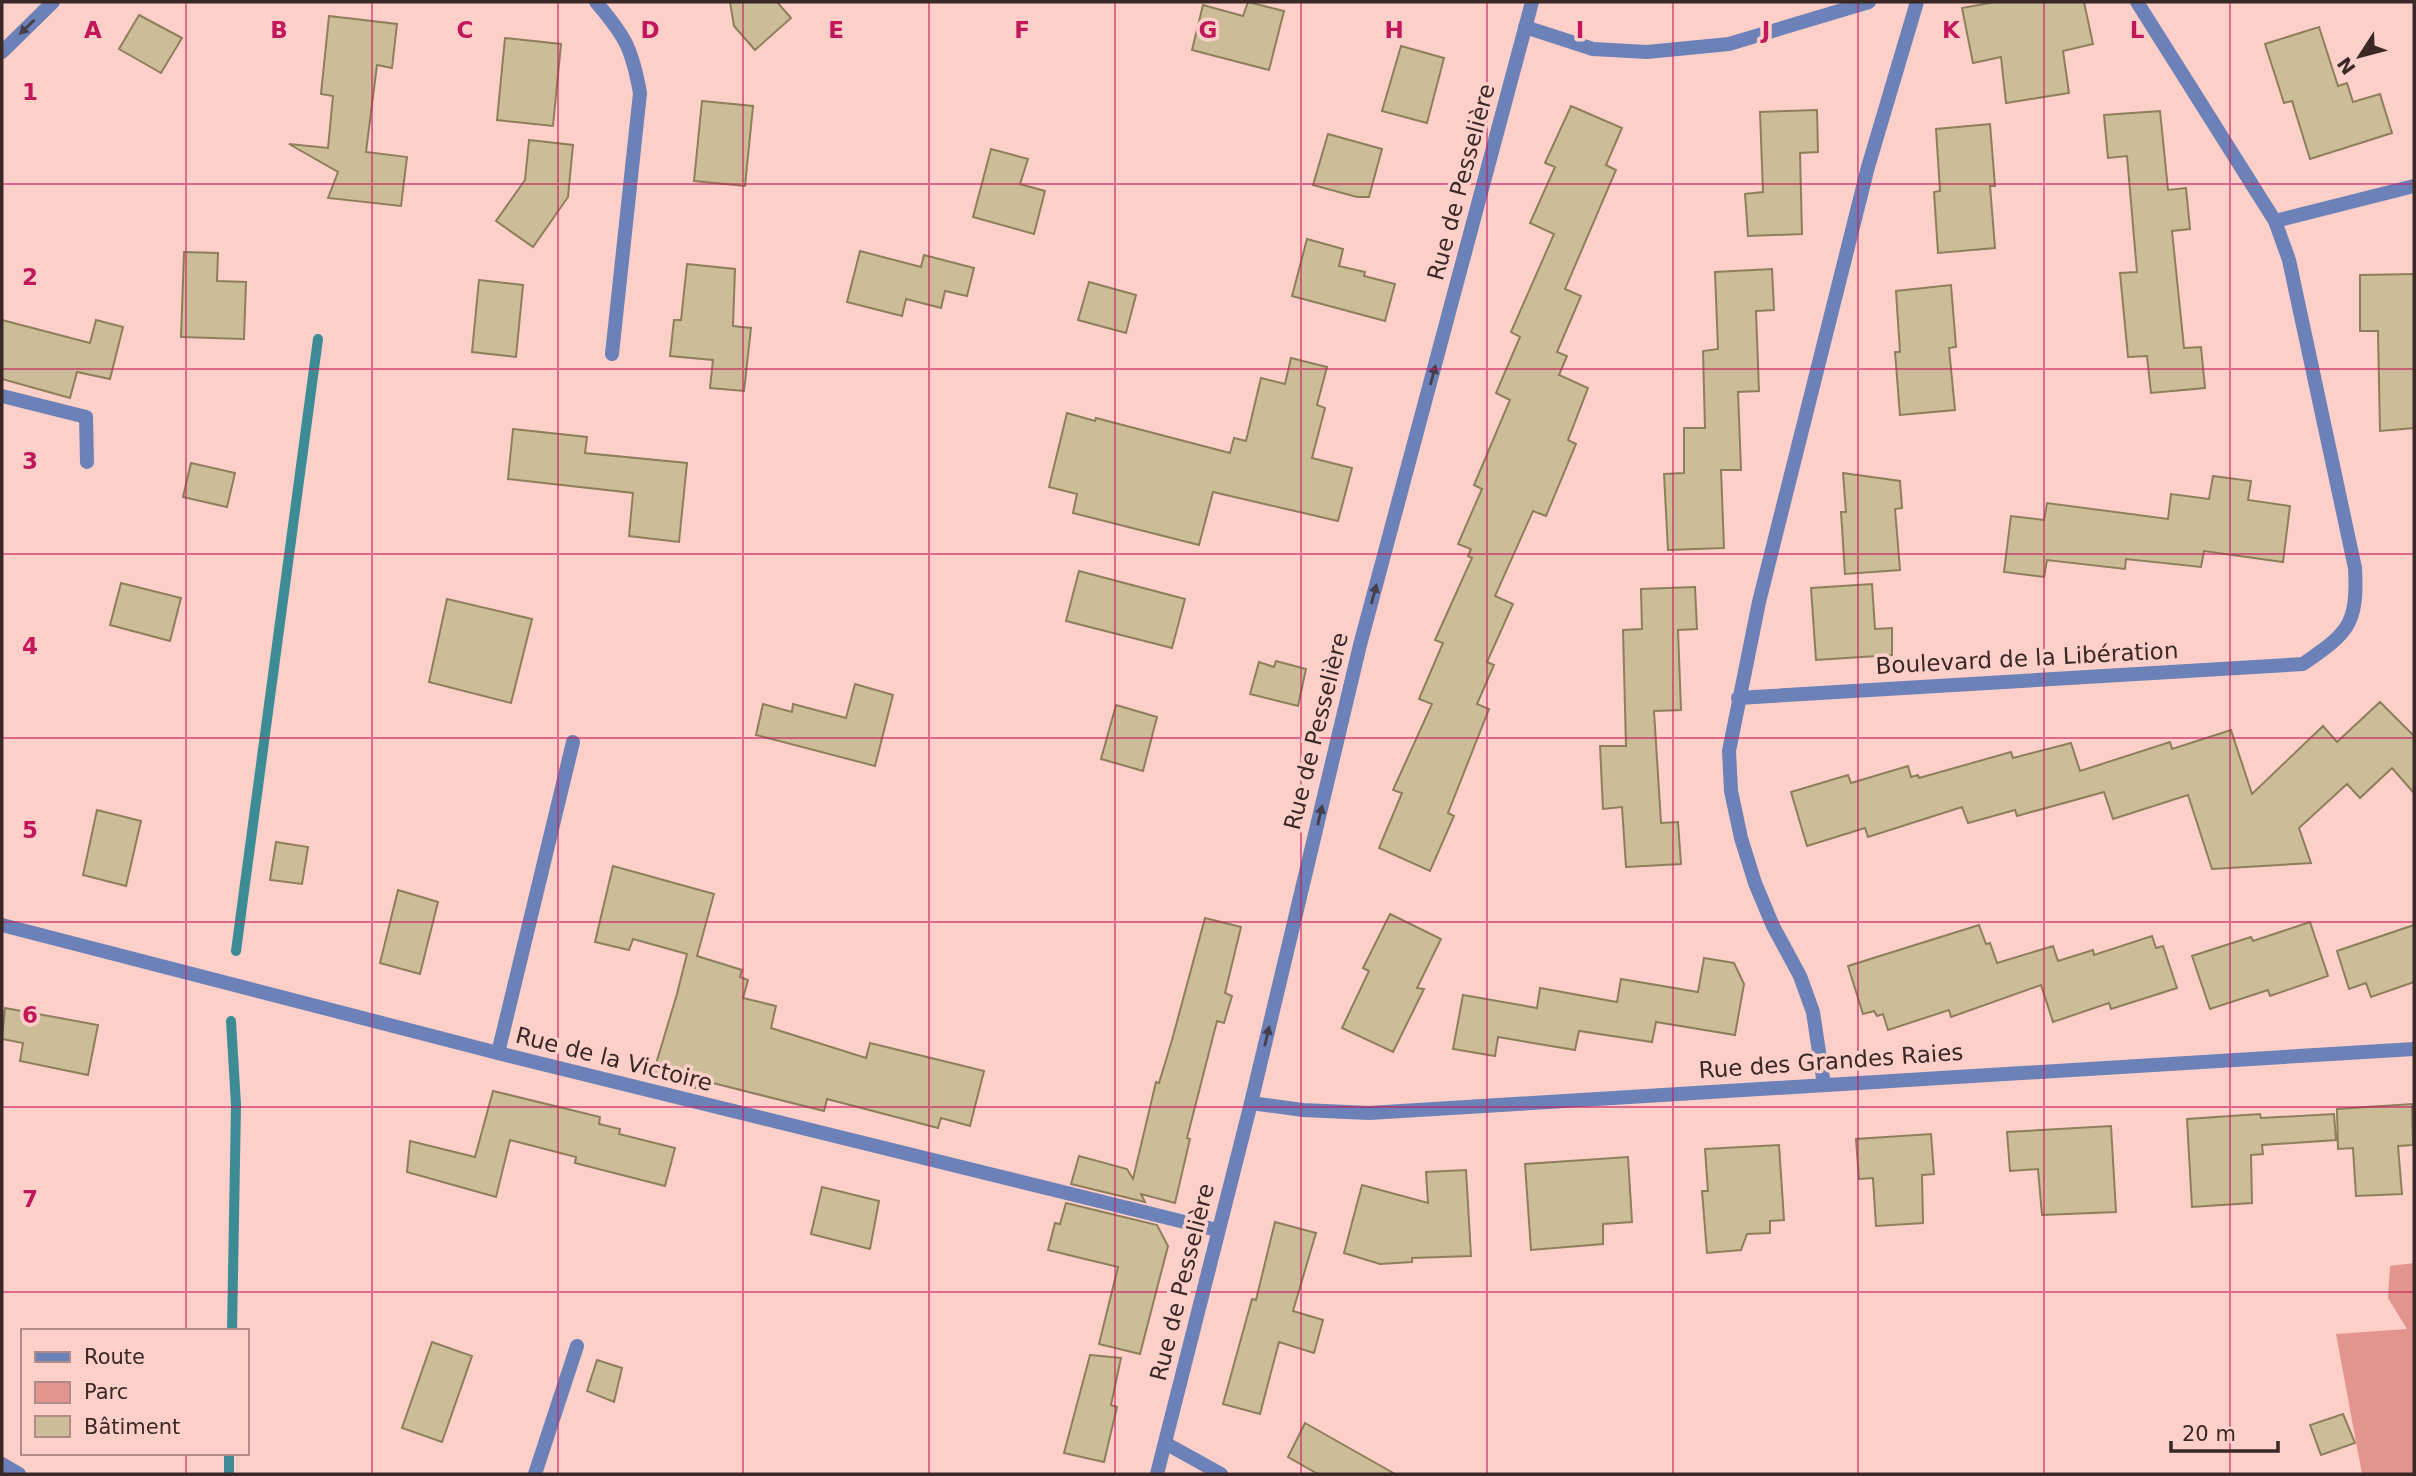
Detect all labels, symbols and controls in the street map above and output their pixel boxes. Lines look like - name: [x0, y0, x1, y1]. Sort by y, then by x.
- text: A: [84, 17, 102, 43]
- text: B: [270, 17, 288, 43]
- text: C: [457, 17, 473, 43]
- text: D: [640, 17, 660, 43]
- text: E: [828, 17, 844, 43]
- text: F: [1014, 17, 1030, 43]
- text: G: [1199, 17, 1217, 43]
- text: H: [1384, 17, 1404, 43]
- text: I: [1576, 17, 1584, 43]
- text: J: [1760, 17, 1770, 43]
- text: K: [1942, 17, 1961, 43]
- text: L: [2130, 17, 2145, 43]
- one-way arrow: [19, 18, 36, 35]
- north arrow: [2325, 21, 2395, 91]
- text: N: [2333, 53, 2360, 79]
- text: 1: [22, 79, 38, 105]
- street label: Rue de Pesselière: [1422, 81, 1500, 283]
- text: 2: [22, 264, 38, 290]
- one-way arrow: [1428, 363, 1439, 385]
- text: 3: [22, 448, 38, 474]
- one-way arrow: [1369, 583, 1380, 605]
- street label: Rue de Pesselière: [1279, 630, 1353, 832]
- text: 4: [22, 633, 38, 659]
- street label: Boulevard de la Libération: [1875, 637, 2179, 679]
- one-way arrow: [1314, 804, 1325, 826]
- text: 5: [22, 817, 38, 843]
- text: 6: [22, 1002, 38, 1028]
- street label: Rue de la Victoire: [513, 1022, 715, 1096]
- one-way arrow: [1262, 1025, 1273, 1047]
- street label: Rue des Grandes Raies: [1698, 1039, 1964, 1083]
- street label: Rue de Pesselière: [1145, 1181, 1219, 1383]
- text: 7: [22, 1186, 38, 1212]
- legend: [21, 1329, 248, 1455]
- text: Route: [84, 1345, 145, 1369]
- text: Parc: [84, 1380, 128, 1404]
- scale bar: [2171, 1410, 2278, 1454]
- text: Bâtiment: [84, 1415, 180, 1439]
- text: 20 m: [2182, 1422, 2236, 1446]

